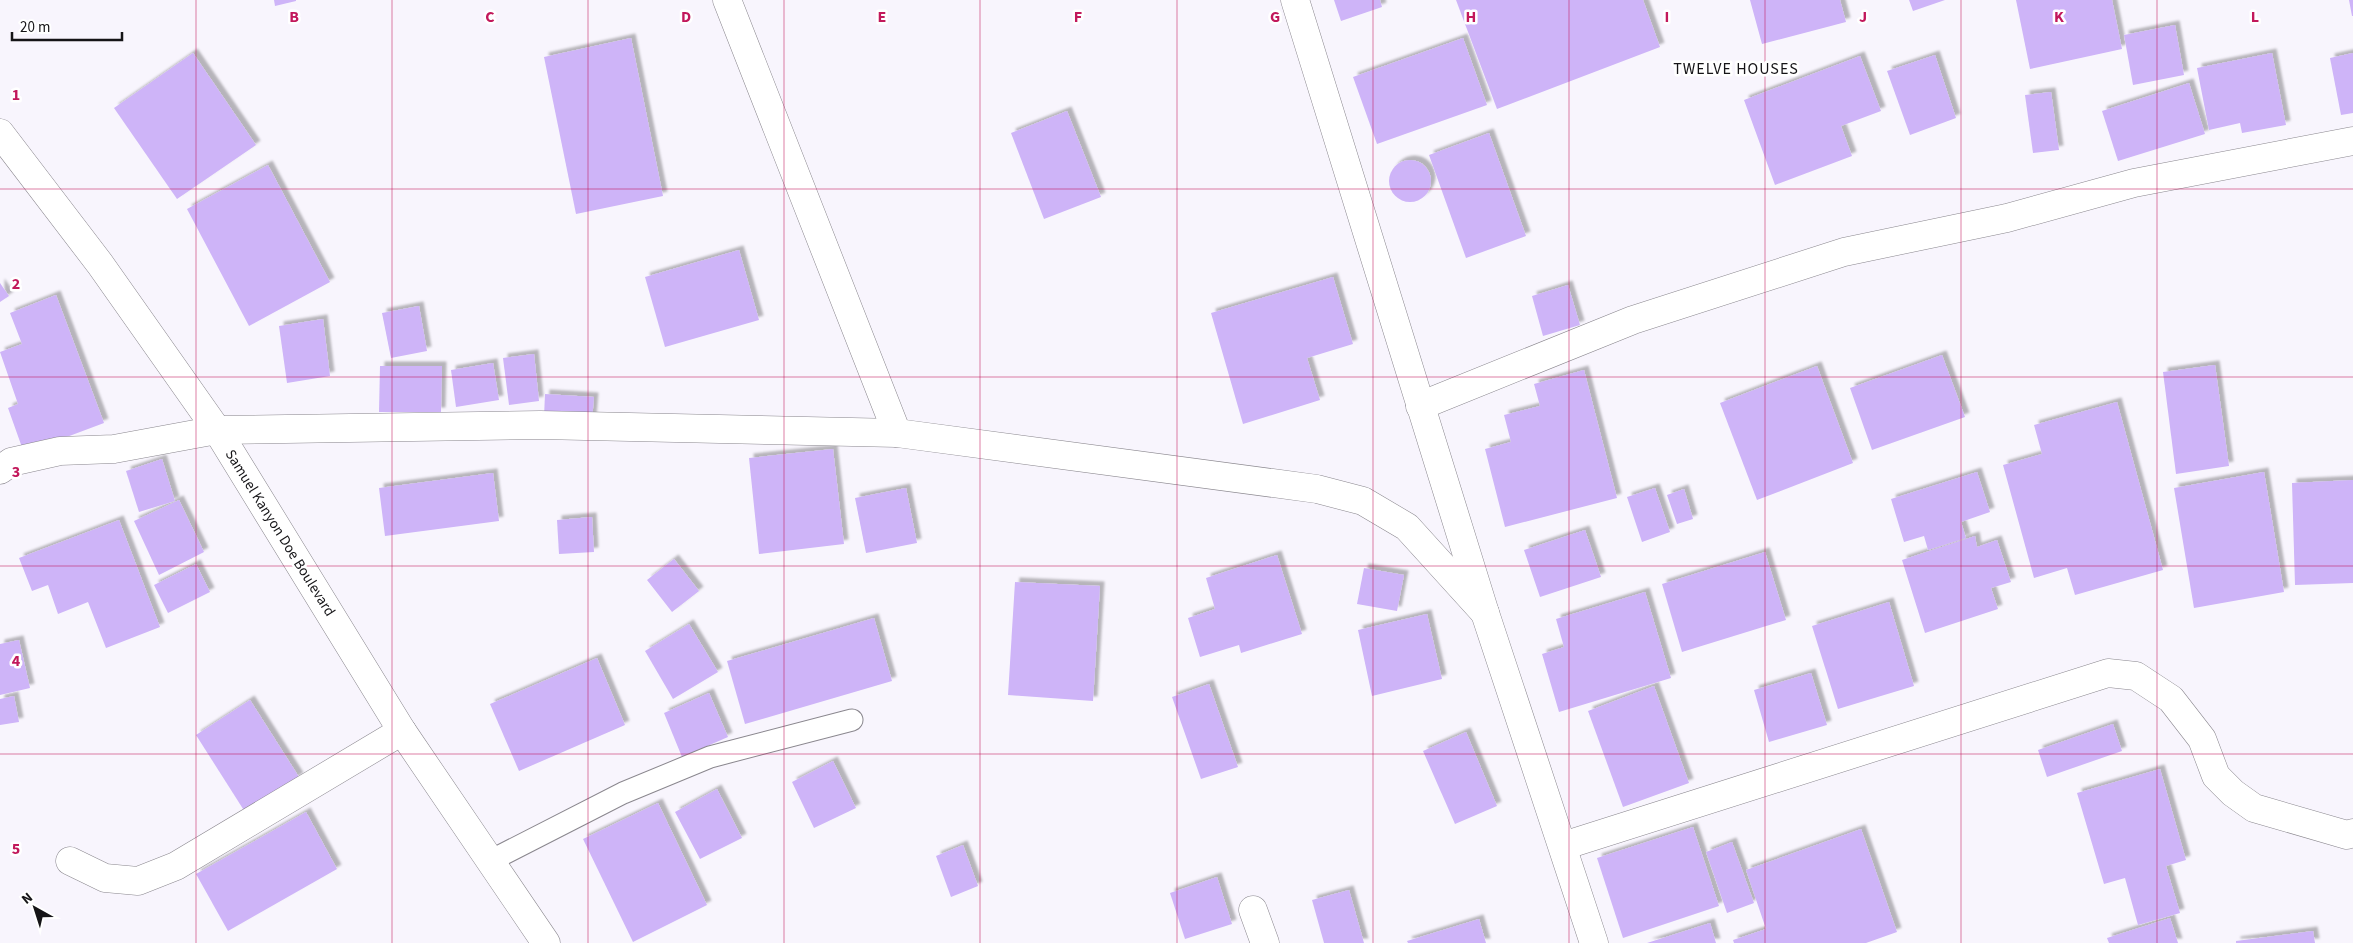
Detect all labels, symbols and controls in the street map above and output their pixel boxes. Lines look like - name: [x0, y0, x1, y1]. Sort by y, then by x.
- text: B: [289, 6, 299, 28]
- text: C: [485, 6, 495, 28]
- text: D: [681, 6, 691, 28]
- text: E: [878, 6, 886, 28]
- text: F: [1074, 6, 1082, 28]
- text: G: [1270, 6, 1280, 28]
- text: H: [1466, 6, 1476, 28]
- text: I: [1665, 6, 1669, 28]
- text: J: [1859, 6, 1867, 28]
- text: K: [2054, 6, 2064, 28]
- text: L: [2251, 6, 2259, 28]
- scale bar: [12, 10, 122, 42]
- text: 20 m: [20, 17, 50, 38]
- district label: TWELVE HOUSES: [1673, 58, 1799, 80]
- text: 1: [12, 84, 20, 106]
- text: 2: [12, 273, 20, 295]
- street label: Samuel Kanyon Doe Boulevard: [220, 446, 340, 620]
- text: 3: [12, 461, 20, 483]
- text: 4: [12, 650, 21, 672]
- text: 5: [12, 838, 20, 860]
- north arrow: [10, 883, 60, 933]
- text: N: [18, 888, 37, 909]

